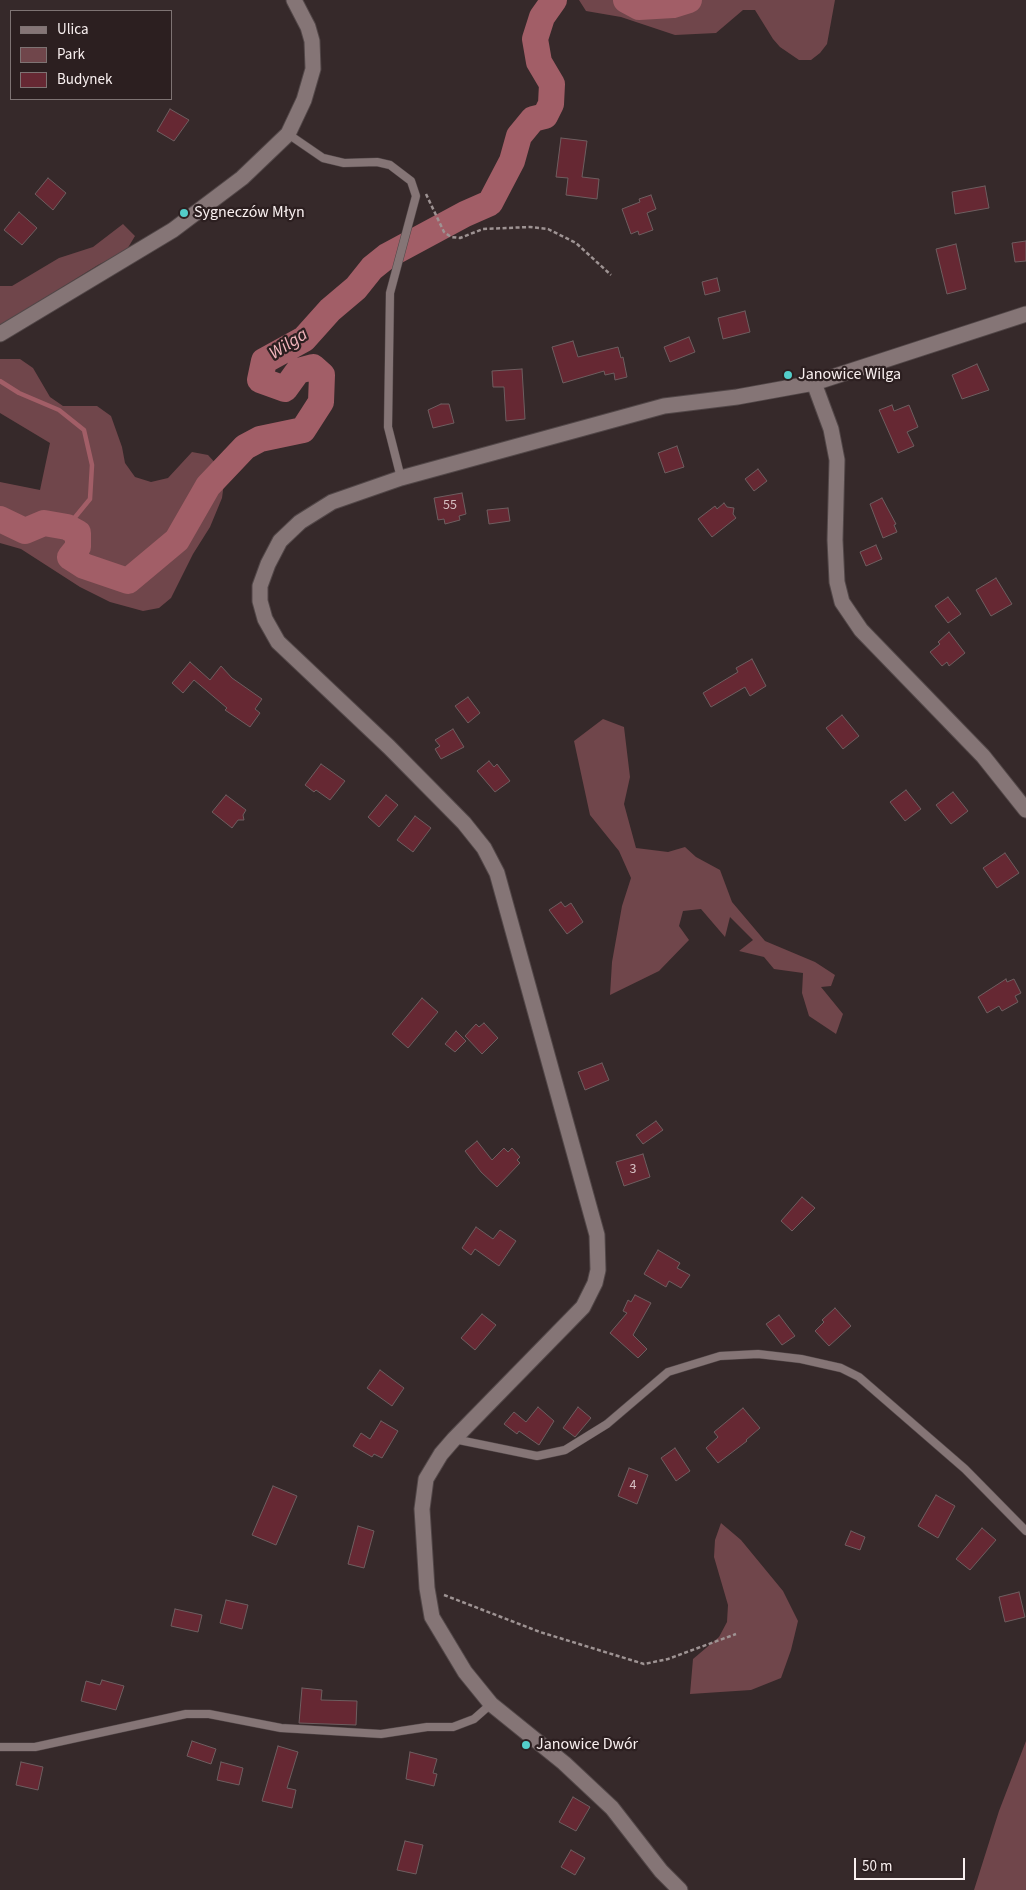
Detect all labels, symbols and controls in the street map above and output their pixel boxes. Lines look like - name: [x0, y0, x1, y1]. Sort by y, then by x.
- legend: [10, 10, 172, 100]
- text: Ulica: [57, 19, 88, 40]
- text: Park: [57, 44, 85, 65]
- text: Budynek: [57, 69, 112, 90]
- place label: Sygneczów Młyn: [194, 203, 305, 223]
- marker: Sygneczów Młyn: [178, 207, 190, 219]
- water label: Wilga: [266, 325, 312, 365]
- place label: Janowice Wilga: [798, 365, 901, 385]
- marker: Janowice Wilga: [782, 369, 794, 381]
- house number: 55: [443, 498, 457, 514]
- house number: 3: [630, 1162, 636, 1178]
- house number: 4: [630, 1478, 636, 1494]
- place label: Janowice Dwór: [536, 1735, 638, 1755]
- marker: Janowice Dwór: [520, 1739, 532, 1751]
- scale bar: [856, 1848, 967, 1880]
- text: 50 m: [862, 1856, 892, 1877]

